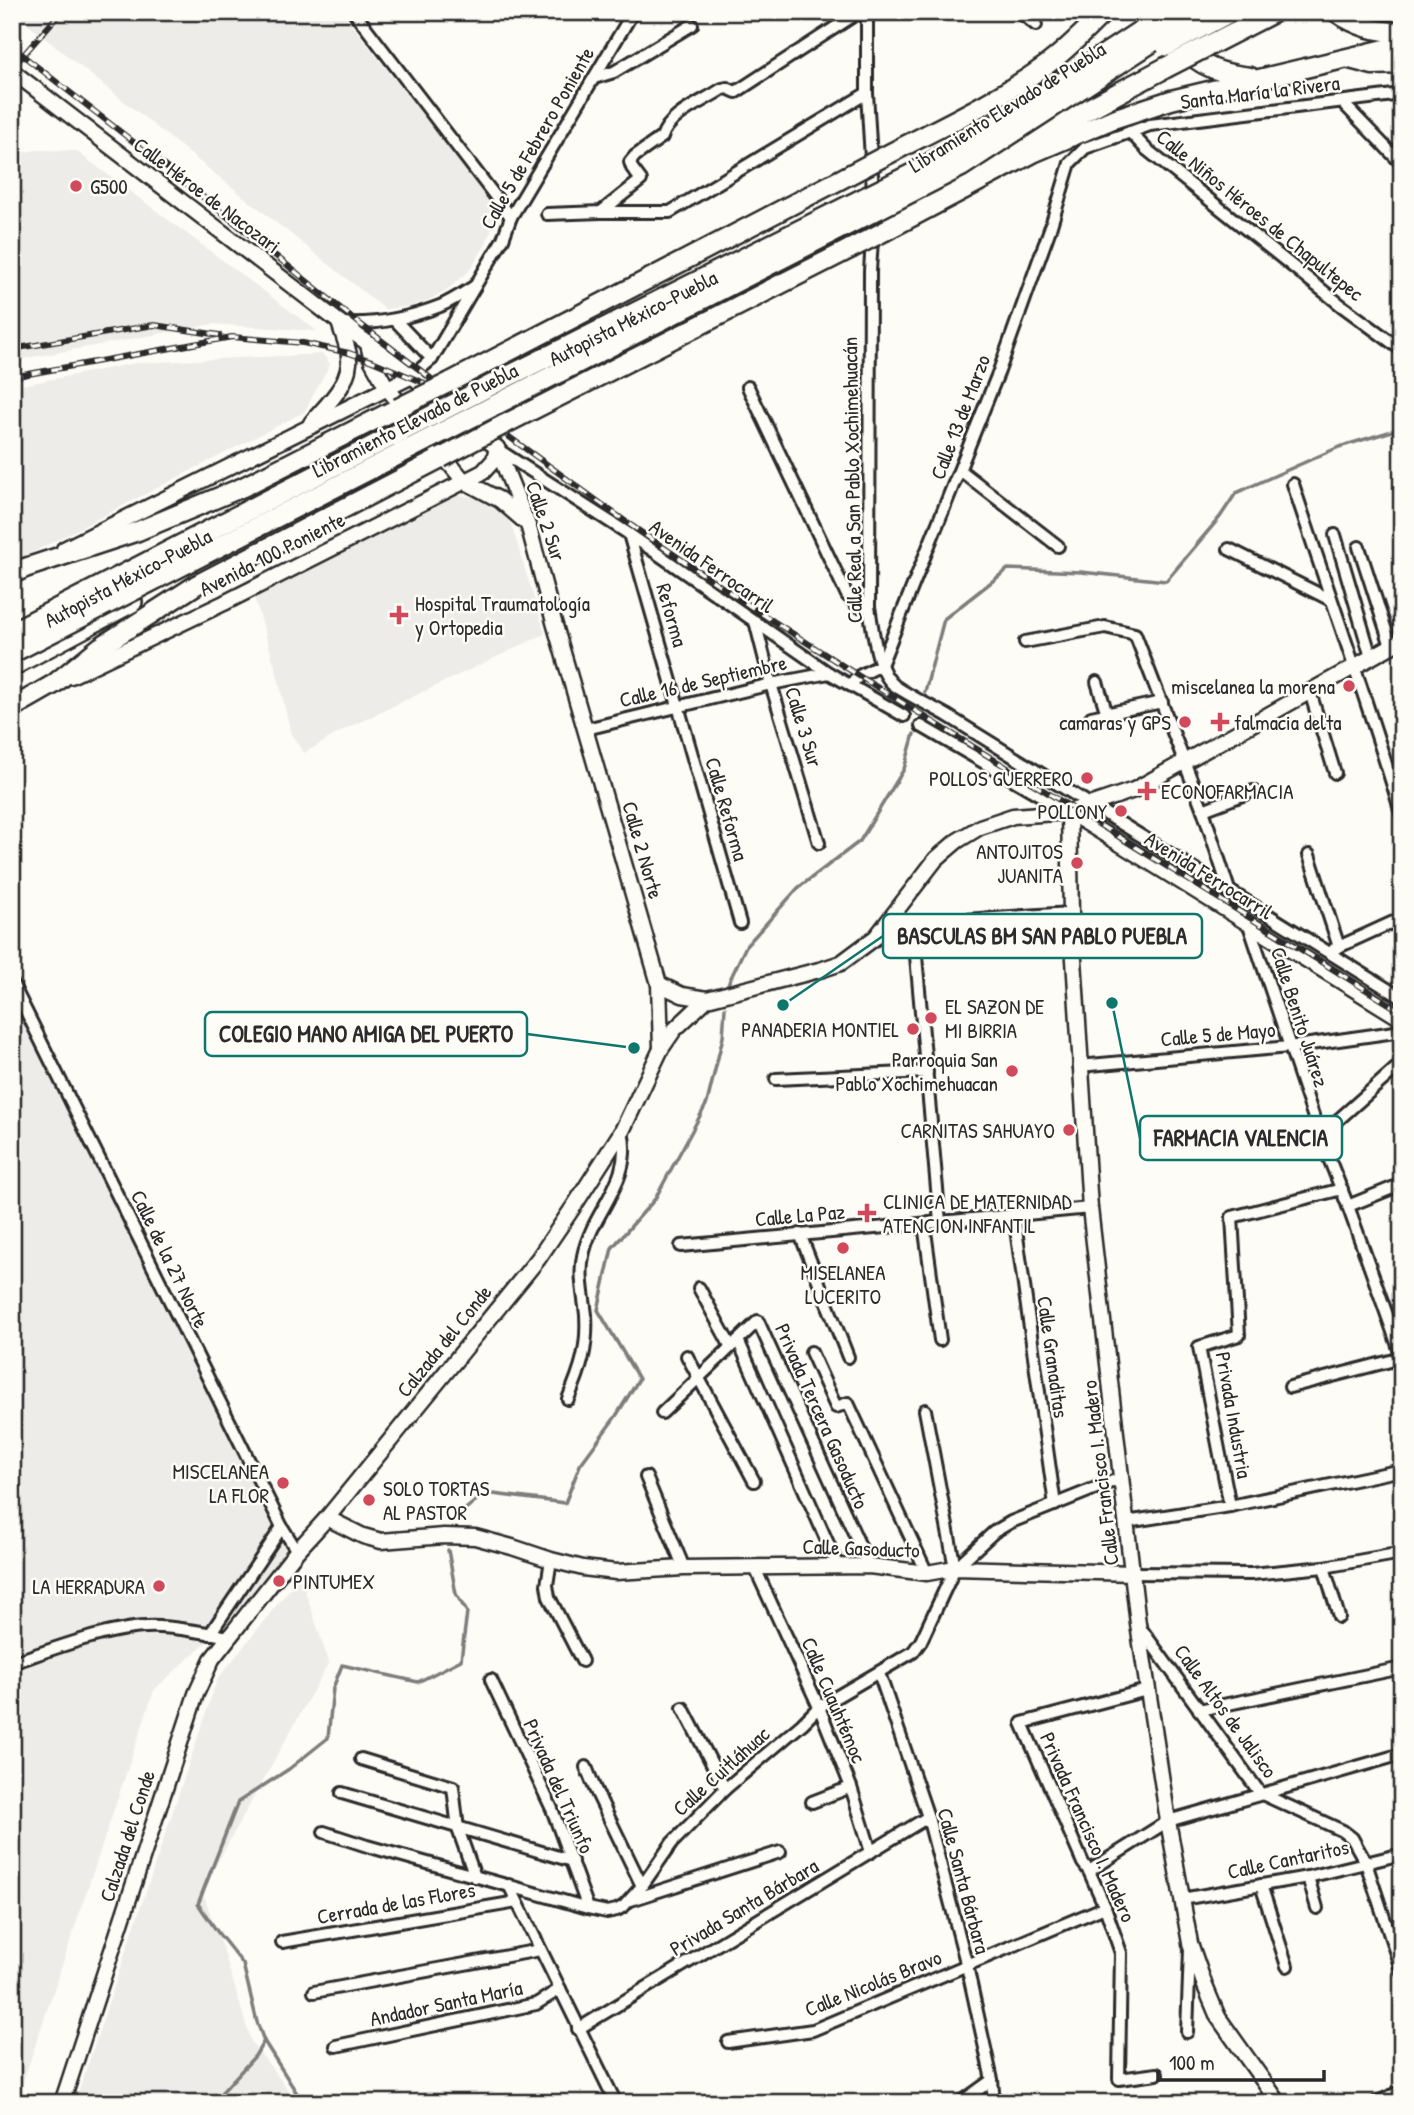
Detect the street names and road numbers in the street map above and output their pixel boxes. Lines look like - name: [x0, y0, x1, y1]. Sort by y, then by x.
- street label: Libramiento Elevado de Puebla: [903, 35, 1111, 179]
- street label: Calle 5 de Febrero Poniente: [473, 42, 601, 234]
- street label: Santa María la Rivera: [1179, 68, 1341, 116]
- street label: Calle Niños Héroes de Chapultepec: [1150, 122, 1370, 308]
- street label: Calle Héroe de Nacozari: [127, 130, 287, 260]
- street label: Autopista México-Puebla: [544, 263, 722, 373]
- street label: Calle Real a San Pablo Xochimehuacán: [835, 337, 869, 623]
- street label: Calle 13 de Marzo: [923, 350, 997, 484]
- street label: Libramiento Elevado de Puebla: [307, 356, 523, 484]
- street label: Calle 2 Sur: [519, 477, 573, 565]
- street label: Avenida 100 Poniente: [194, 505, 350, 603]
- street label: Avenida Ferrocarril: [644, 512, 781, 620]
- street label: Autopista México-Puebla: [39, 522, 217, 634]
- street label: Reforma: [649, 580, 695, 650]
- street label: Calle 16 de Septiembre: [617, 648, 789, 714]
- street label: Calle 3 Sur: [778, 683, 830, 771]
- street label: Calle Reforma: [698, 754, 756, 864]
- street label: Calle 2 Norte: [615, 798, 671, 902]
- street label: Avenida Ferrocarril: [1139, 824, 1279, 926]
- street label: Calle Benito Juárez: [1264, 943, 1336, 1091]
- street label: Calle 5 de Mayo: [1159, 1015, 1277, 1053]
- street label: Calle de la 27 Norte: [124, 1185, 216, 1333]
- street label: Calle La Paz: [754, 1197, 846, 1233]
- street label: Calzada del Conde: [390, 1279, 498, 1403]
- street label: Calle Granaditas: [1030, 1294, 1076, 1420]
- street label: Privada Tercera Gasoducto: [768, 1319, 876, 1513]
- street label: Privada Industria: [1209, 1349, 1259, 1481]
- street label: Calle Francisco I. Madero: [1074, 1379, 1126, 1567]
- street label: Calle Gasoducto: [802, 1531, 920, 1565]
- street label: Calle Cuauhtémoc: [795, 1633, 874, 1768]
- street label: Calle Altos de Jalisco: [1168, 1638, 1284, 1784]
- street label: Privada del Triunfo: [516, 1714, 602, 1858]
- street label: Calle Cuitláhuac: [666, 1719, 776, 1822]
- street label: Privada Francisco I. Madero: [1033, 1727, 1143, 1927]
- street label: Calzada del Conde: [92, 1766, 162, 1906]
- street label: Calle Santa Bárbara: [931, 1805, 997, 1957]
- street label: Calle Cantaritos: [1225, 1832, 1351, 1886]
- street label: Privada Santa Bárbara: [664, 1851, 824, 1963]
- street label: Cerrada de las Flores: [315, 1875, 477, 1931]
- street label: Calle Nicolás Bravo: [800, 1942, 946, 2024]
- street label: Andador Santa María: [367, 1973, 525, 2033]

